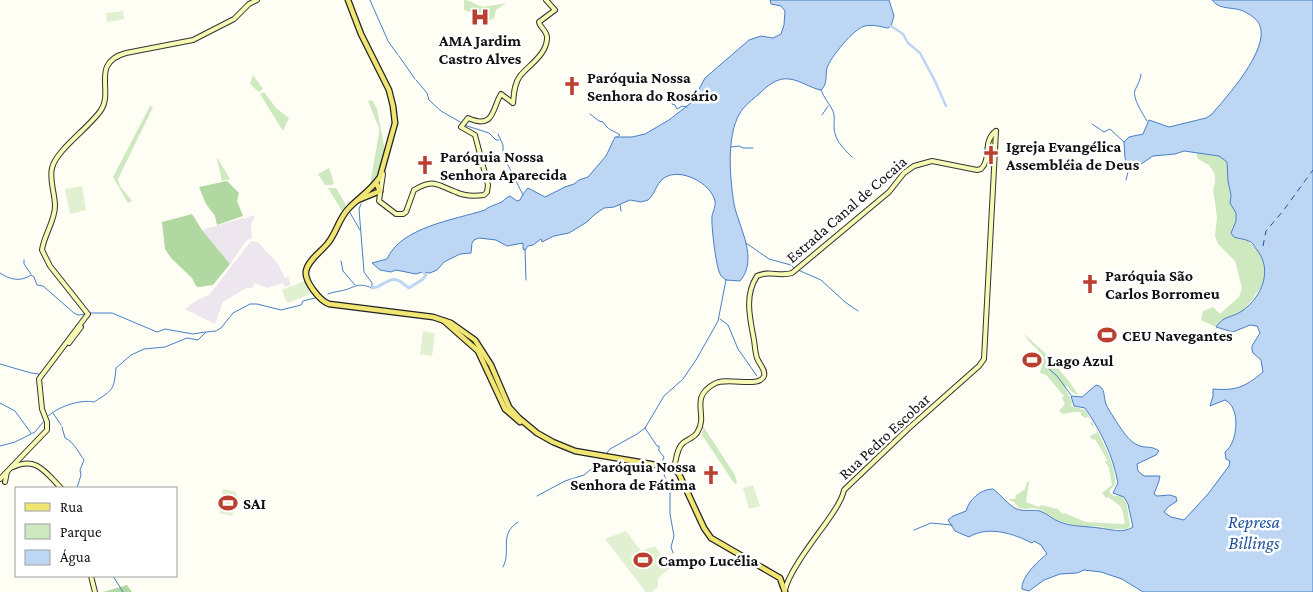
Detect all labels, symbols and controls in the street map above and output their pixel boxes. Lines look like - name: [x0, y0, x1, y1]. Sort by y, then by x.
- hospital icon: AMA Jardim Castro Alves: [469, 6, 491, 28]
- place label: AMA Jardim Castro Alves: [438, 32, 522, 67]
- place label: Paróquia Nossa Senhora do Rosário: [587, 69, 718, 104]
- church icon: Paróquia Nossa Senhora do Rosário: [561, 75, 583, 97]
- place label: Igreja Evangélica Assembléia de Deus: [1005, 138, 1140, 173]
- church icon: Igreja Evangélica Assembléia de Deus: [980, 144, 1002, 166]
- place label: Paróquia Nossa Senhora Aparecida: [440, 148, 567, 183]
- street label: Estrada Canal de Cocaia: [783, 152, 910, 266]
- church icon: Paróquia Nossa Senhora Aparecida: [414, 154, 436, 176]
- place label: Paróquia São Carlos Borromeu: [1105, 267, 1220, 302]
- church icon: Paróquia São Carlos Borromeu: [1079, 273, 1101, 295]
- sports icon: CEU Navegantes: [1096, 324, 1118, 346]
- place label: CEU Navegantes: [1122, 327, 1233, 344]
- sports icon: Lago Azul: [1021, 349, 1043, 371]
- place label: Lago Azul: [1047, 352, 1114, 369]
- street label: Rua Pedro Escobar: [835, 390, 933, 483]
- place label: Paróquia Nossa Senhora de Fátima: [570, 458, 696, 493]
- church icon: Paróquia Nossa Senhora de Fátima: [700, 464, 722, 486]
- legend: [15, 487, 178, 577]
- sports icon: SAI: [217, 492, 239, 514]
- place label: SAI: [243, 495, 266, 512]
- text: Rua: [60, 499, 83, 515]
- water label: Represa Billings: [1228, 512, 1281, 553]
- text: Parque: [60, 524, 102, 541]
- text: Água: [60, 549, 91, 566]
- sports icon: Campo Lucélia: [632, 549, 654, 571]
- place label: Campo Lucélia: [658, 552, 759, 569]

